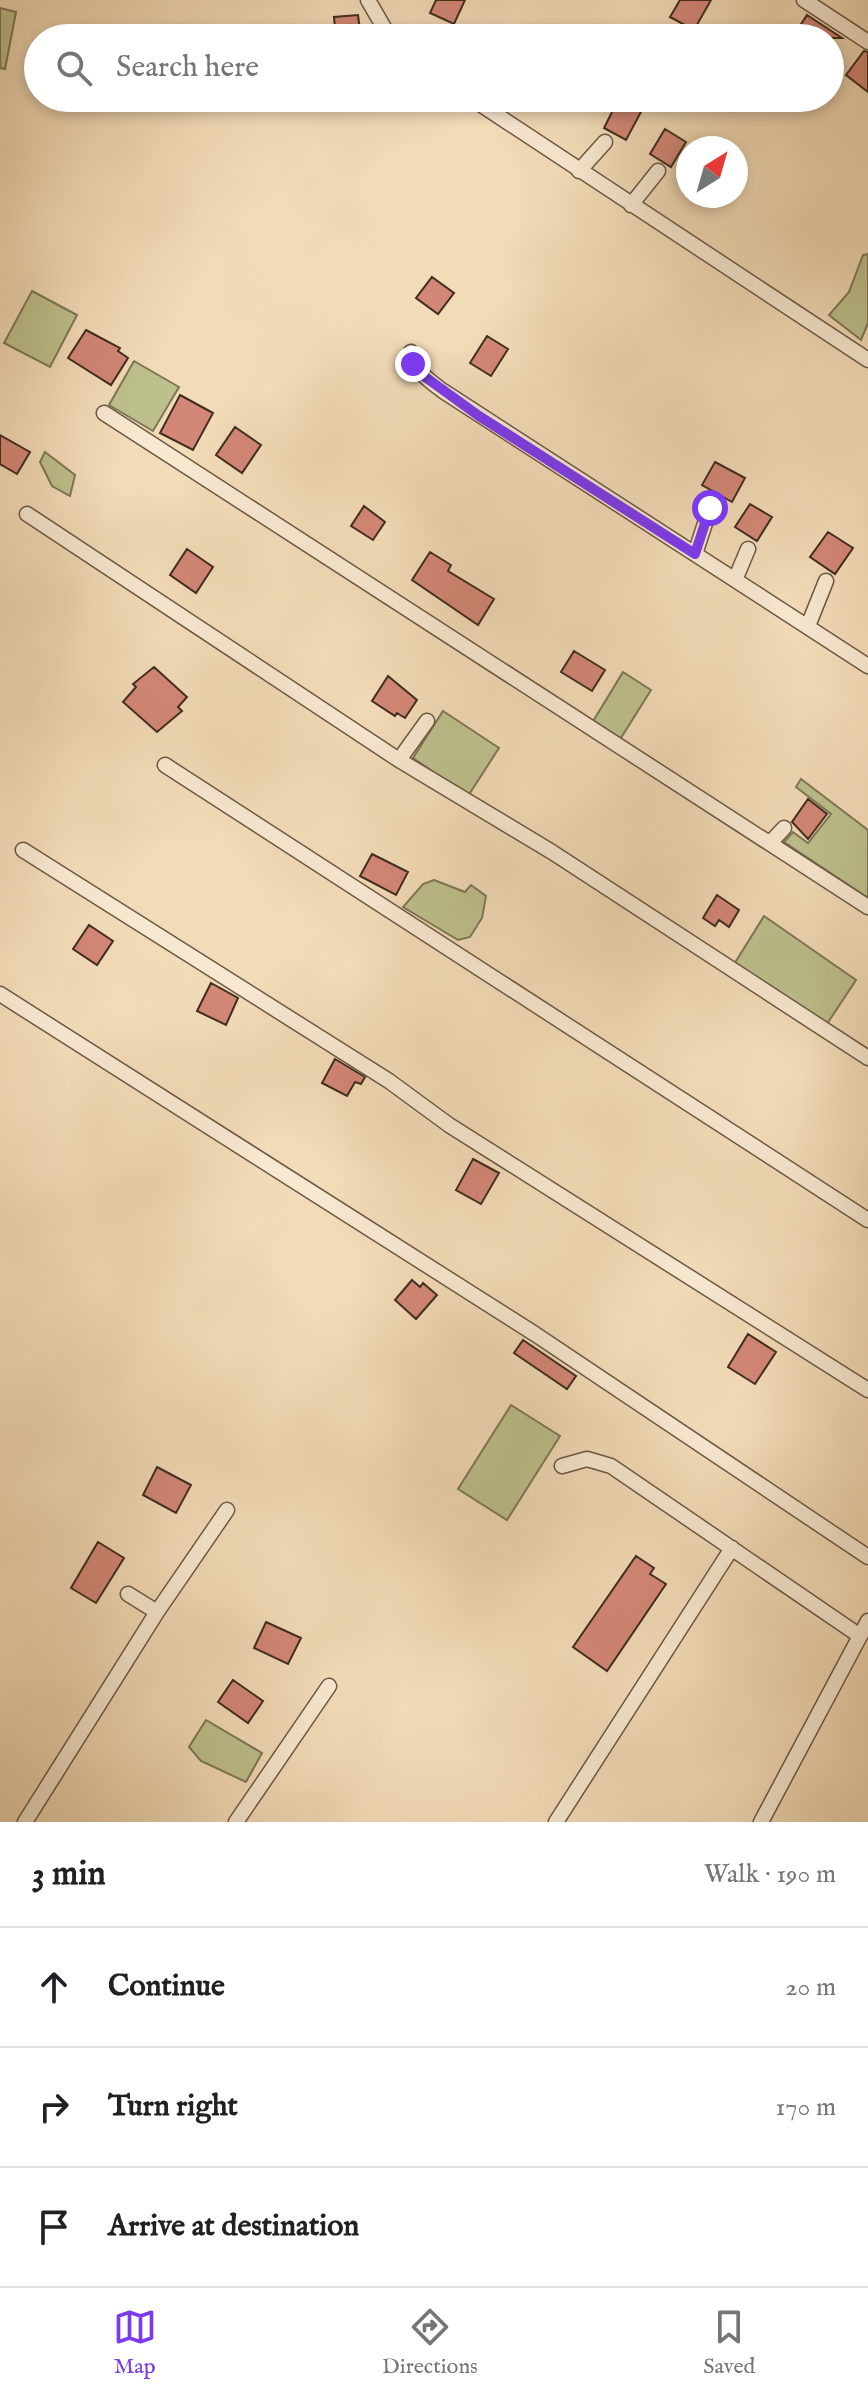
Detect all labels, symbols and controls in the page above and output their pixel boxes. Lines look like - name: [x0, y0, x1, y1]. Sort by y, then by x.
- search box: [24, 24, 844, 112]
- icon: search: [52, 46, 96, 90]
- text: Search here: [116, 49, 259, 87]
- north arrow: [676, 136, 748, 208]
- route end: [395, 346, 431, 382]
- route start: [692, 490, 728, 526]
- text: 3 min: [32, 1853, 106, 1896]
- text: Walk · 190 m: [704, 1858, 836, 1891]
- icon: ahead: [32, 1965, 76, 2009]
- text: Continue: [108, 1968, 225, 2006]
- text: 20 m: [785, 1971, 836, 2004]
- icon: right: [32, 2085, 76, 2129]
- text: Turn right: [108, 2088, 238, 2126]
- text: 170 m: [776, 2091, 836, 2124]
- icon: arrive: [32, 2205, 76, 2249]
- text: Arrive at destination: [108, 2208, 359, 2246]
- tab: Map: [113, 2305, 157, 2381]
- tab: Directions: [382, 2305, 478, 2381]
- tab: Saved: [703, 2305, 755, 2381]

